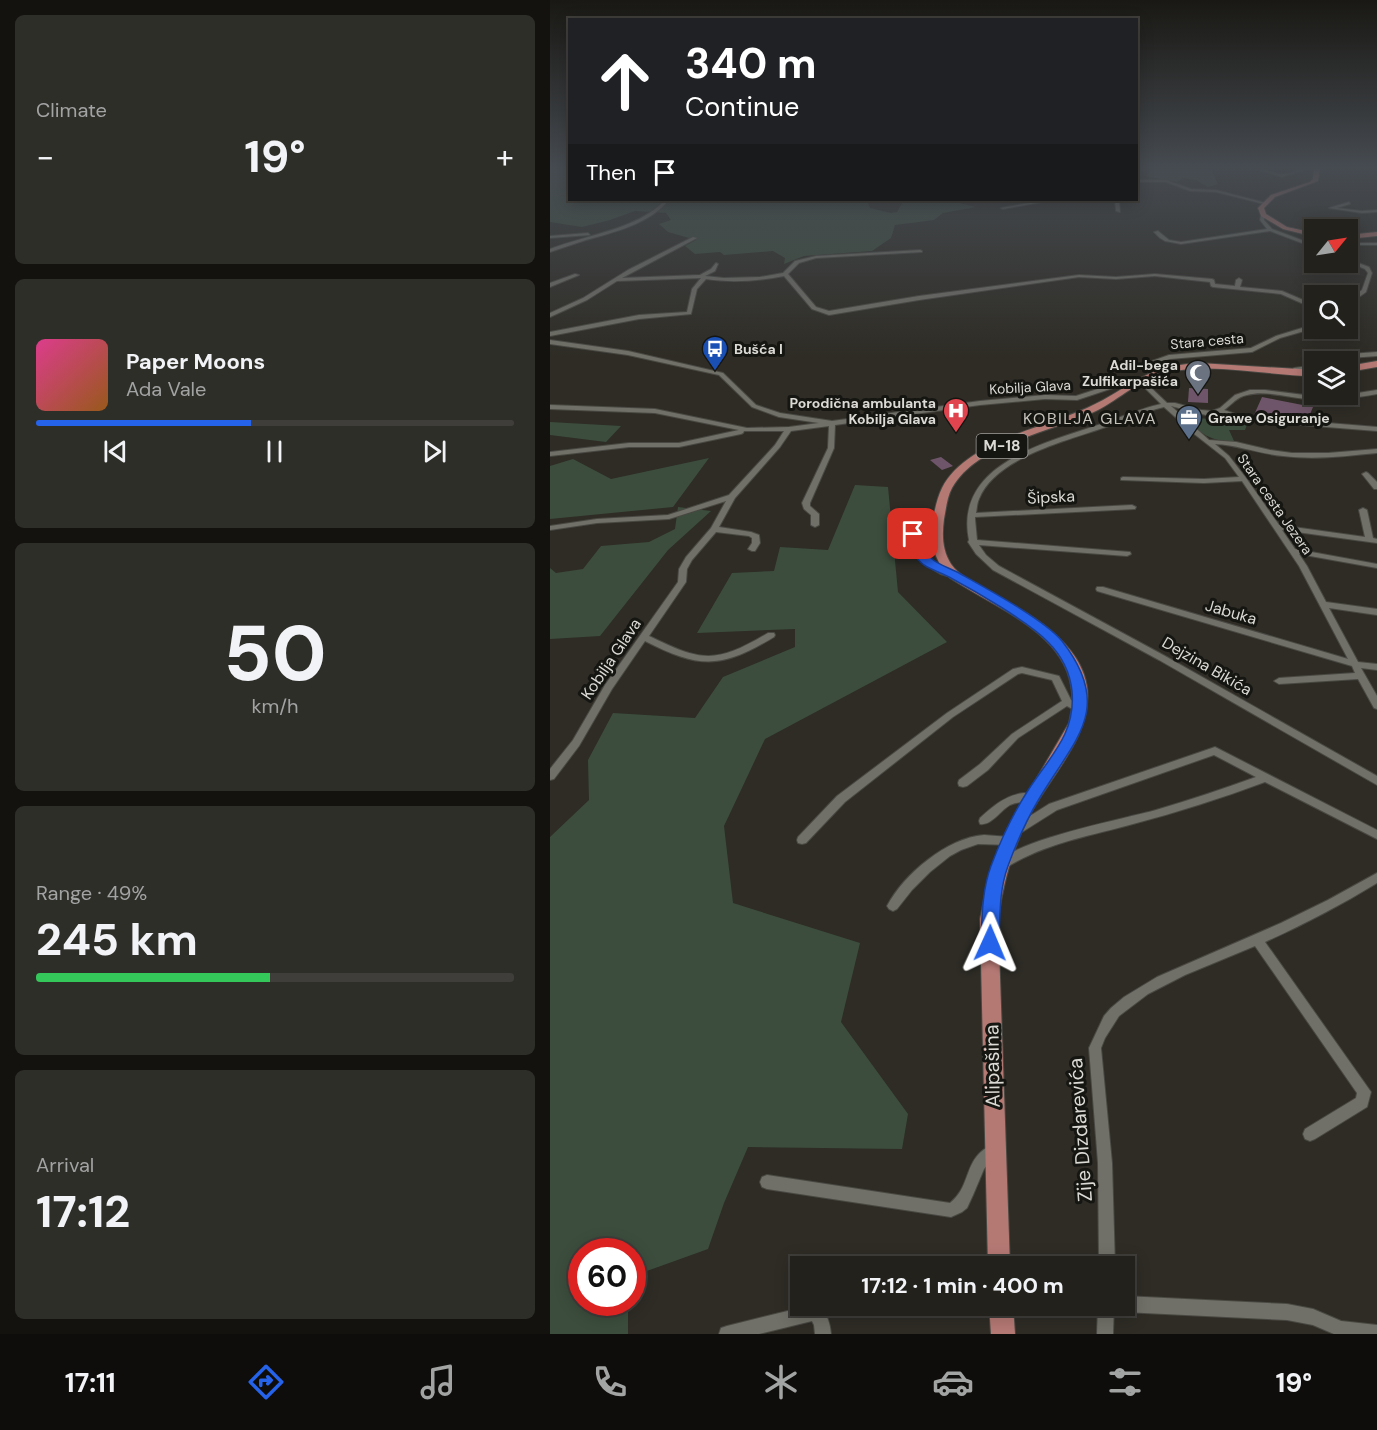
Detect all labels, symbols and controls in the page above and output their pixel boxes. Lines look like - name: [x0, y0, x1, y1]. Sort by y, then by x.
- text: 340 m: [685, 36, 817, 91]
- icon: ahead: [586, 42, 664, 120]
- text: Continue: [685, 89, 799, 124]
- text: Climate: [36, 97, 107, 123]
- text: 19°: [244, 127, 306, 186]
- text: −: [36, 135, 54, 178]
- text: +: [496, 135, 514, 178]
- icon: arrive: [648, 156, 681, 189]
- text: Then: [586, 158, 636, 187]
- north arrow: [1304, 219, 1358, 273]
- map controls: [1304, 219, 1358, 405]
- button: search: [1304, 285, 1358, 339]
- street label: Stara cesta: [1170, 329, 1244, 353]
- bus stop icon: Bušća I: [700, 334, 730, 372]
- place label: Bušća I: [734, 340, 783, 358]
- text: Paper Moons: [126, 347, 265, 376]
- button: layers: [1304, 351, 1358, 405]
- place label: Adil-bega Zulfikarpašića: [1082, 356, 1178, 390]
- mosque icon: Adil-bega Zulfikarpašića: [1183, 358, 1213, 396]
- text: Ada Vale: [126, 376, 206, 402]
- street label: Kobilja Glava: [989, 376, 1071, 398]
- place label: Porodična ambulanta Kobilja Glava: [789, 394, 936, 428]
- hospital icon: Porodična ambulanta Kobilja Glava: [941, 396, 971, 434]
- office icon: Grawe Osiguranje: [1174, 403, 1204, 441]
- district label: KOBILJA GLAVA: [1023, 408, 1157, 429]
- place label: Grawe Osiguranje: [1208, 409, 1330, 427]
- road number: M-18: [976, 434, 1028, 458]
- icon: previous: [99, 435, 132, 468]
- icon: pause: [258, 435, 291, 468]
- icon: next: [418, 435, 451, 468]
- street label: Stara cesta Jezera: [1233, 450, 1317, 558]
- street label: Šipska: [1027, 485, 1075, 509]
- pin: [887, 508, 938, 559]
- icon: arrive: [896, 517, 929, 550]
- street label: Jabuka: [1203, 595, 1259, 629]
- text: 50: [223, 603, 327, 704]
- street label: Kobilja Glava: [576, 614, 646, 704]
- street label: Dejzina Bikića: [1158, 632, 1256, 700]
- text: km/h: [251, 693, 299, 719]
- text: Range · 49%: [36, 880, 147, 906]
- text: 245 km: [36, 910, 198, 969]
- position arrow: [958, 911, 1022, 975]
- street label: Alipašina: [978, 1024, 1006, 1108]
- street label: Zije Dizdarevića: [1062, 1057, 1098, 1203]
- text: Arrival: [36, 1152, 94, 1178]
- text: 17:12: [36, 1182, 130, 1241]
- speed limit sign: 60: [568, 1238, 646, 1316]
- text: 17:12 · 1 min · 400 m: [861, 1271, 1064, 1300]
- icon: directions: [245, 1361, 287, 1403]
- icon: music: [417, 1361, 459, 1403]
- icon: phone: [589, 1361, 631, 1403]
- icon: climate: [760, 1361, 802, 1403]
- icon: car: [932, 1361, 974, 1403]
- icon: filters: [1104, 1361, 1146, 1403]
- text: 17:11: [65, 1365, 116, 1400]
- text: 19°: [1275, 1365, 1312, 1400]

